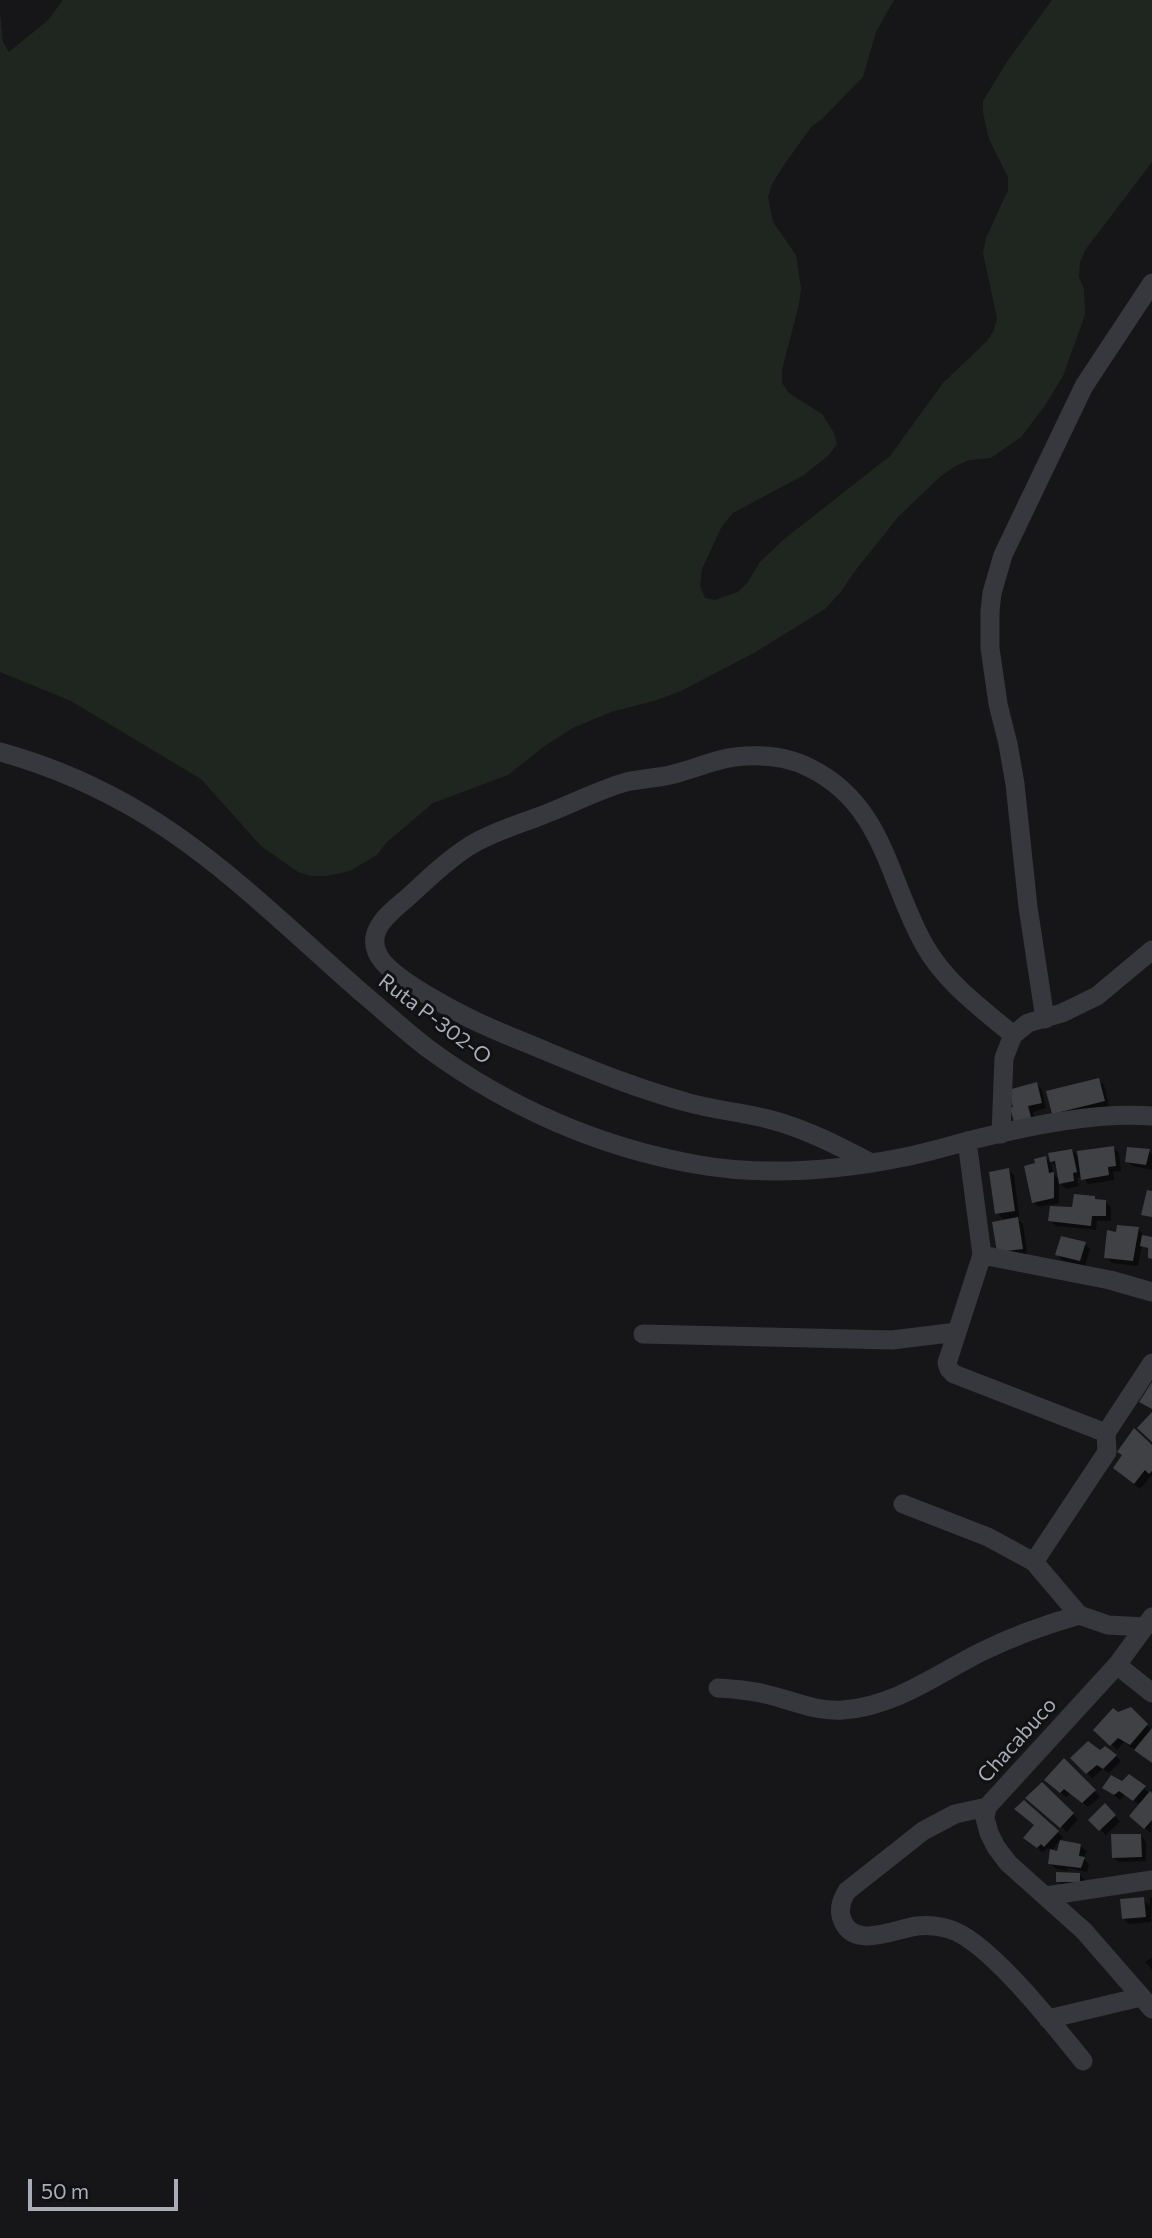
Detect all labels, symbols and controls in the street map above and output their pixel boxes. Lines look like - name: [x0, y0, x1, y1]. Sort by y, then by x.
- street label: Ruta P-302-O: [374, 968, 496, 1070]
- street label: Chacabuco: [972, 1692, 1062, 1788]
- scale bar: [32, 2164, 182, 2208]
- text: 50 m: [41, 2178, 89, 2203]

